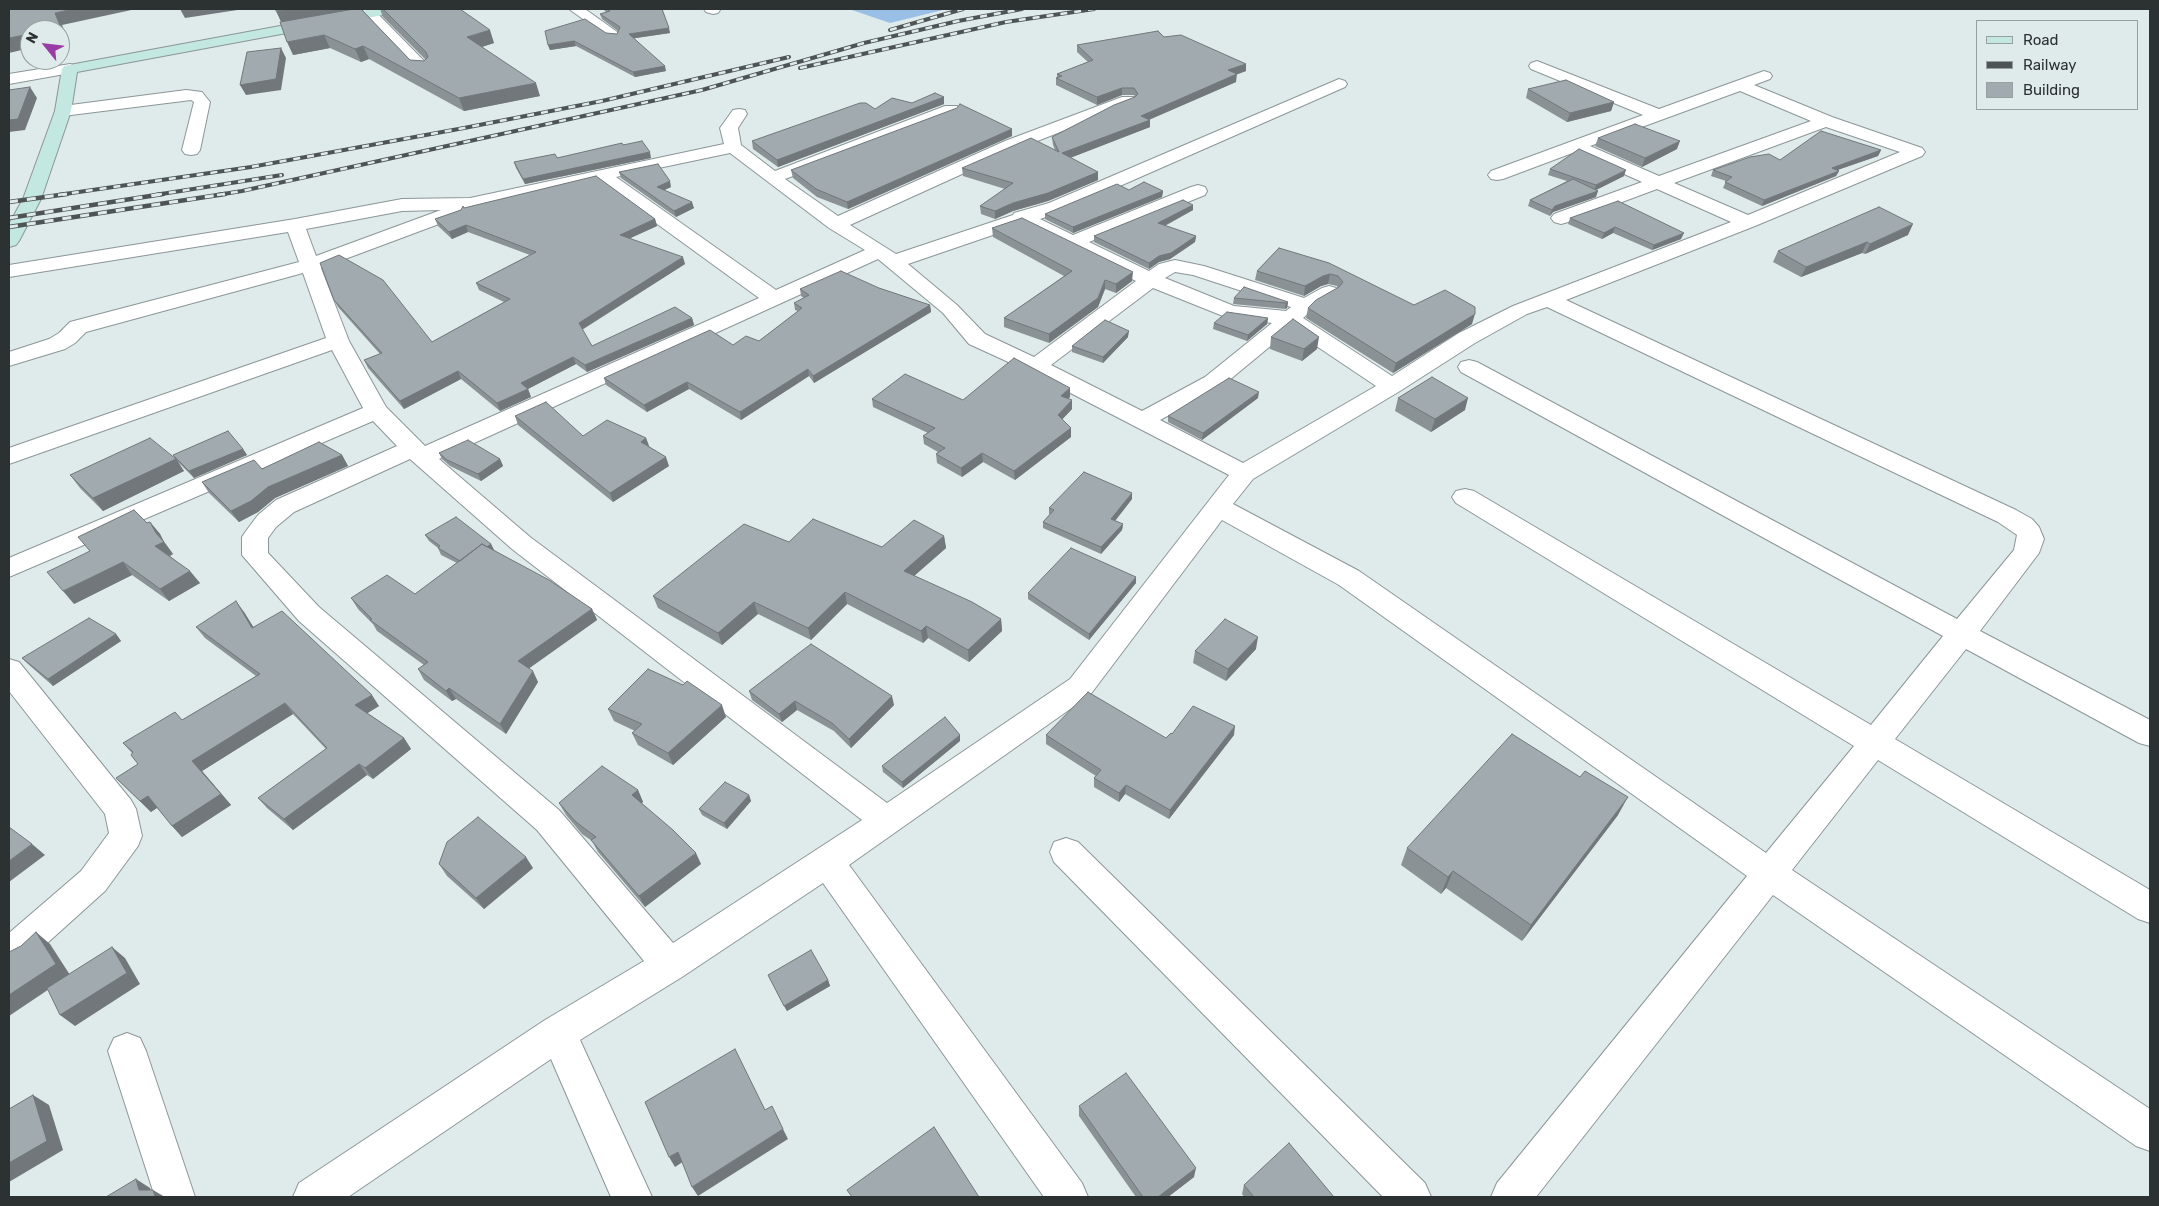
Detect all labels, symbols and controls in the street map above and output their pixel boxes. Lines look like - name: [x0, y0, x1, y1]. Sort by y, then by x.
- north arrow: [20, 20, 70, 70]
- legend: [1976, 20, 2139, 110]
- text: N: [22, 29, 42, 47]
- text: Road: [2023, 31, 2059, 49]
- text: Railway: [2023, 56, 2077, 74]
- text: Building: [2023, 81, 2080, 99]

